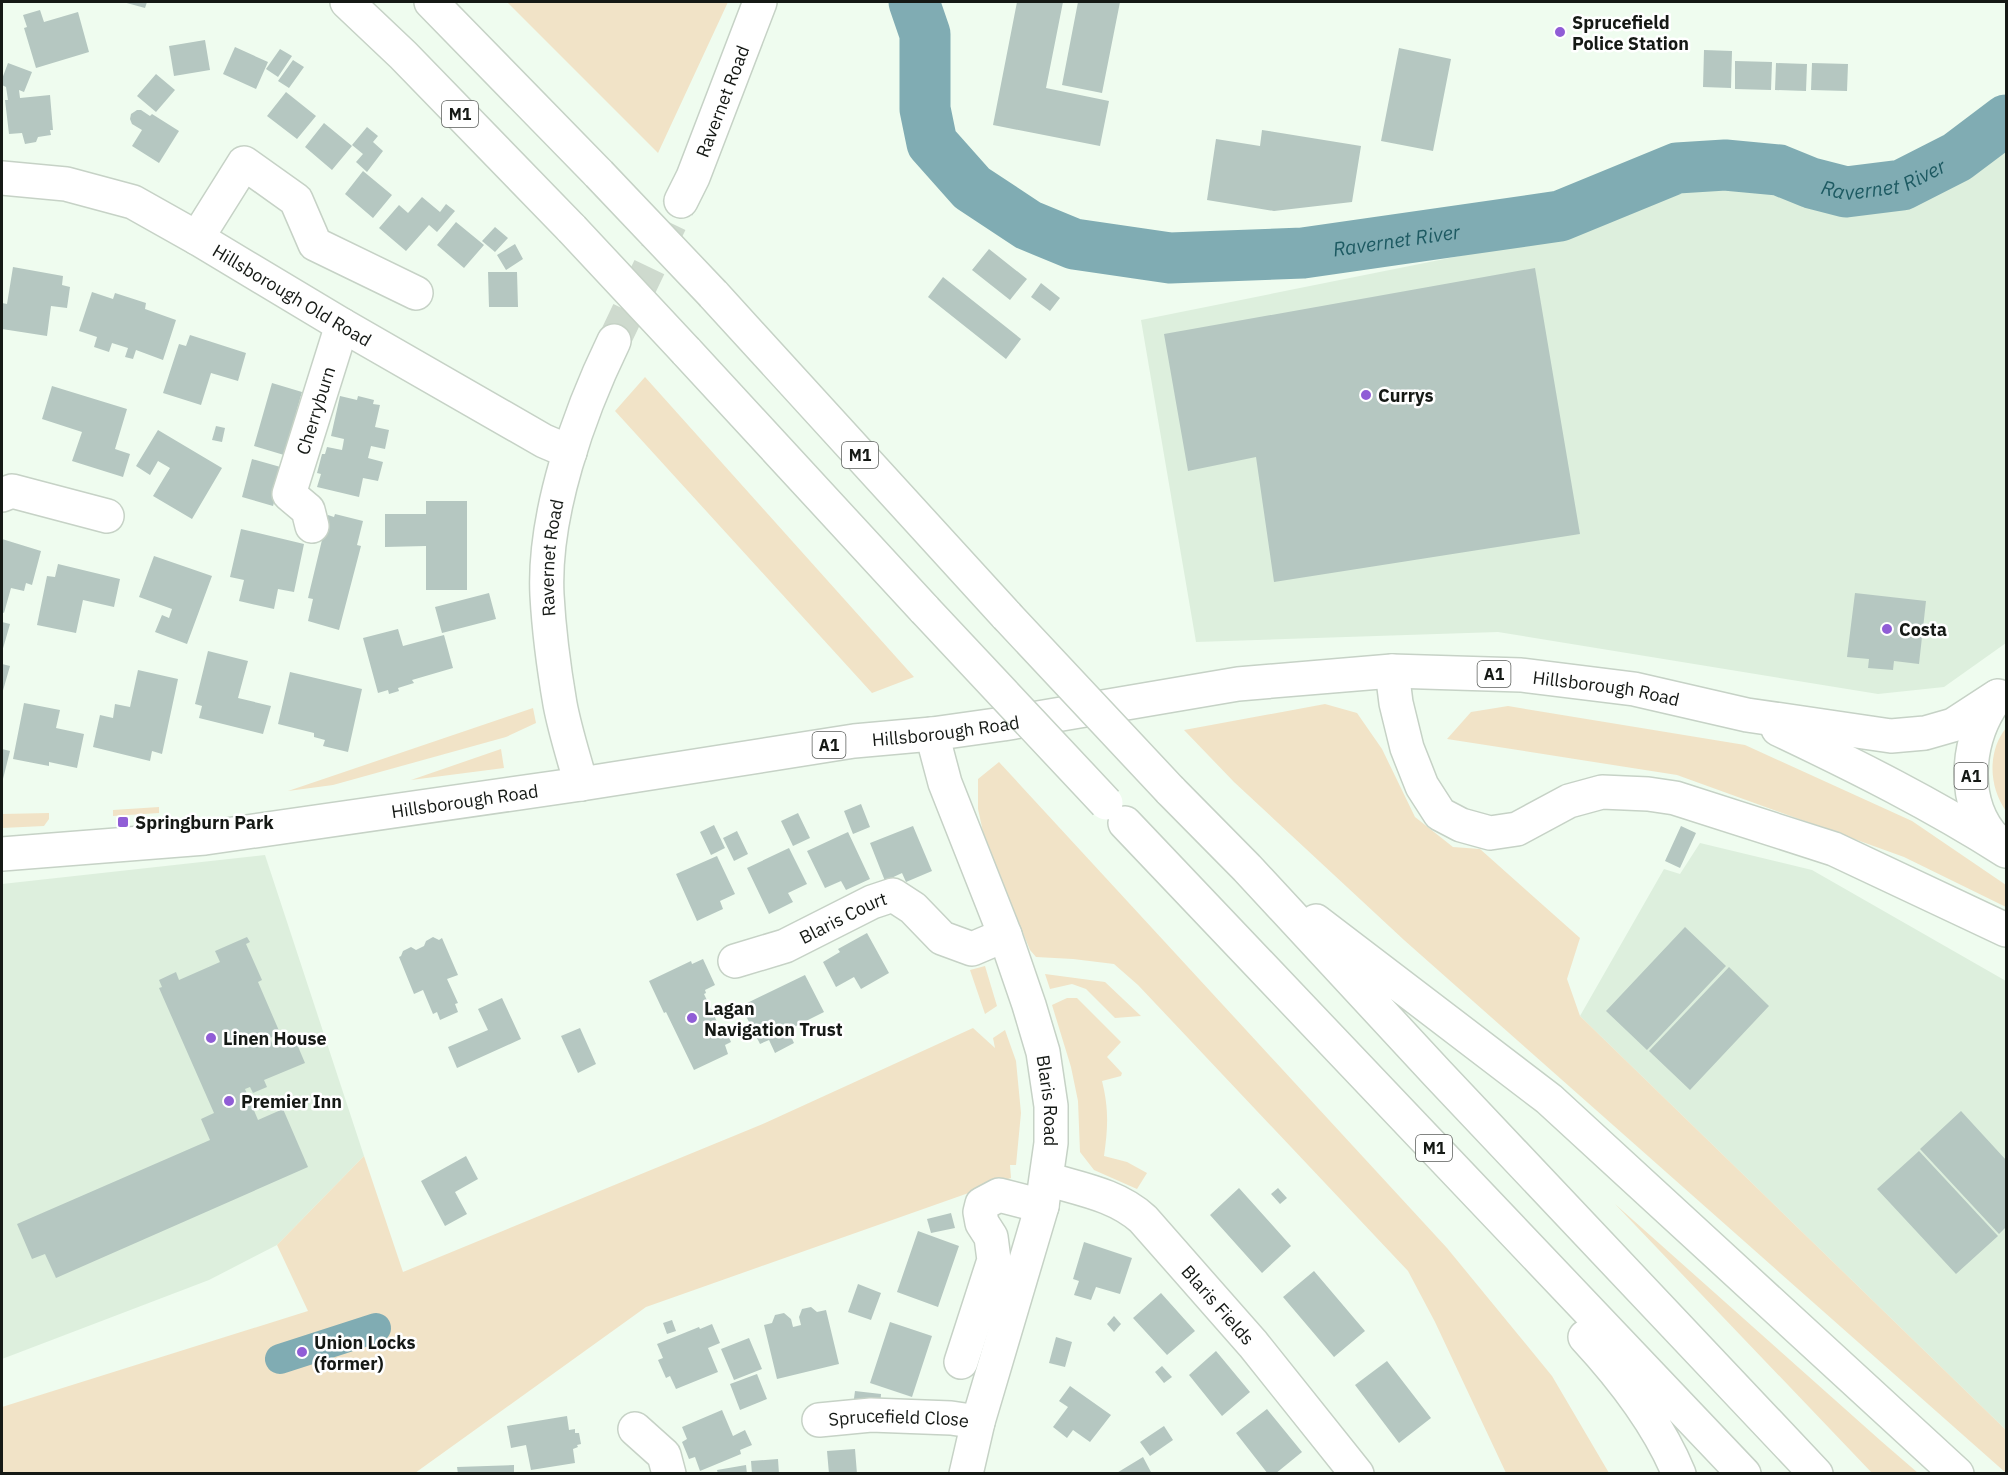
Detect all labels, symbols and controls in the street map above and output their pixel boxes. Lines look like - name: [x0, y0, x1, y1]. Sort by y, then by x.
- place label: Sprucefield Police Station: [1572, 11, 1689, 55]
- marker: Sprucefield Police Station: [1553, 25, 1567, 39]
- street label: Ravernet Road: [690, 42, 754, 160]
- road number: M1: [442, 101, 478, 127]
- water label: Ravernet River: [1819, 151, 1950, 206]
- water label: Ravernet River: [1331, 217, 1462, 262]
- street label: Hillsborough Old Road: [209, 239, 376, 351]
- street label: Cherryburn: [291, 363, 340, 457]
- place label: Currys: [1378, 384, 1434, 407]
- marker: Currys: [1359, 388, 1373, 402]
- road number: M1: [842, 442, 878, 468]
- street label: Ravernet Road: [535, 497, 568, 617]
- place label: Costa: [1899, 618, 1947, 641]
- marker: Costa: [1880, 622, 1894, 636]
- road number: A1: [1478, 661, 1510, 687]
- street label: Hillsborough Road: [1531, 665, 1682, 711]
- street label: Hillsborough Road: [871, 710, 1021, 751]
- road number: A1: [812, 732, 846, 758]
- road number: A1: [1954, 763, 1988, 789]
- street label: Hillsborough Road: [390, 779, 540, 823]
- place label: Springburn Park: [135, 811, 274, 834]
- marker: Springburn Park: [116, 815, 130, 829]
- street label: Blaris Court: [795, 886, 890, 948]
- place label: Lagan Navigation Trust: [704, 997, 843, 1041]
- marker: Lagan Navigation Trust: [685, 1011, 699, 1025]
- place label: Linen House: [223, 1027, 327, 1050]
- marker: Linen House: [204, 1031, 218, 1045]
- street label: Blaris Road: [1032, 1053, 1063, 1146]
- place label: Premier Inn: [241, 1090, 342, 1113]
- marker: Premier Inn: [222, 1094, 236, 1108]
- road number: M1: [1416, 1135, 1452, 1161]
- street label: Blaris Fields: [1177, 1260, 1260, 1349]
- place label: Union Locks (former): [314, 1331, 416, 1375]
- marker: Union Locks (former): [295, 1345, 309, 1359]
- street label: Sprucefield Close: [827, 1403, 971, 1432]

